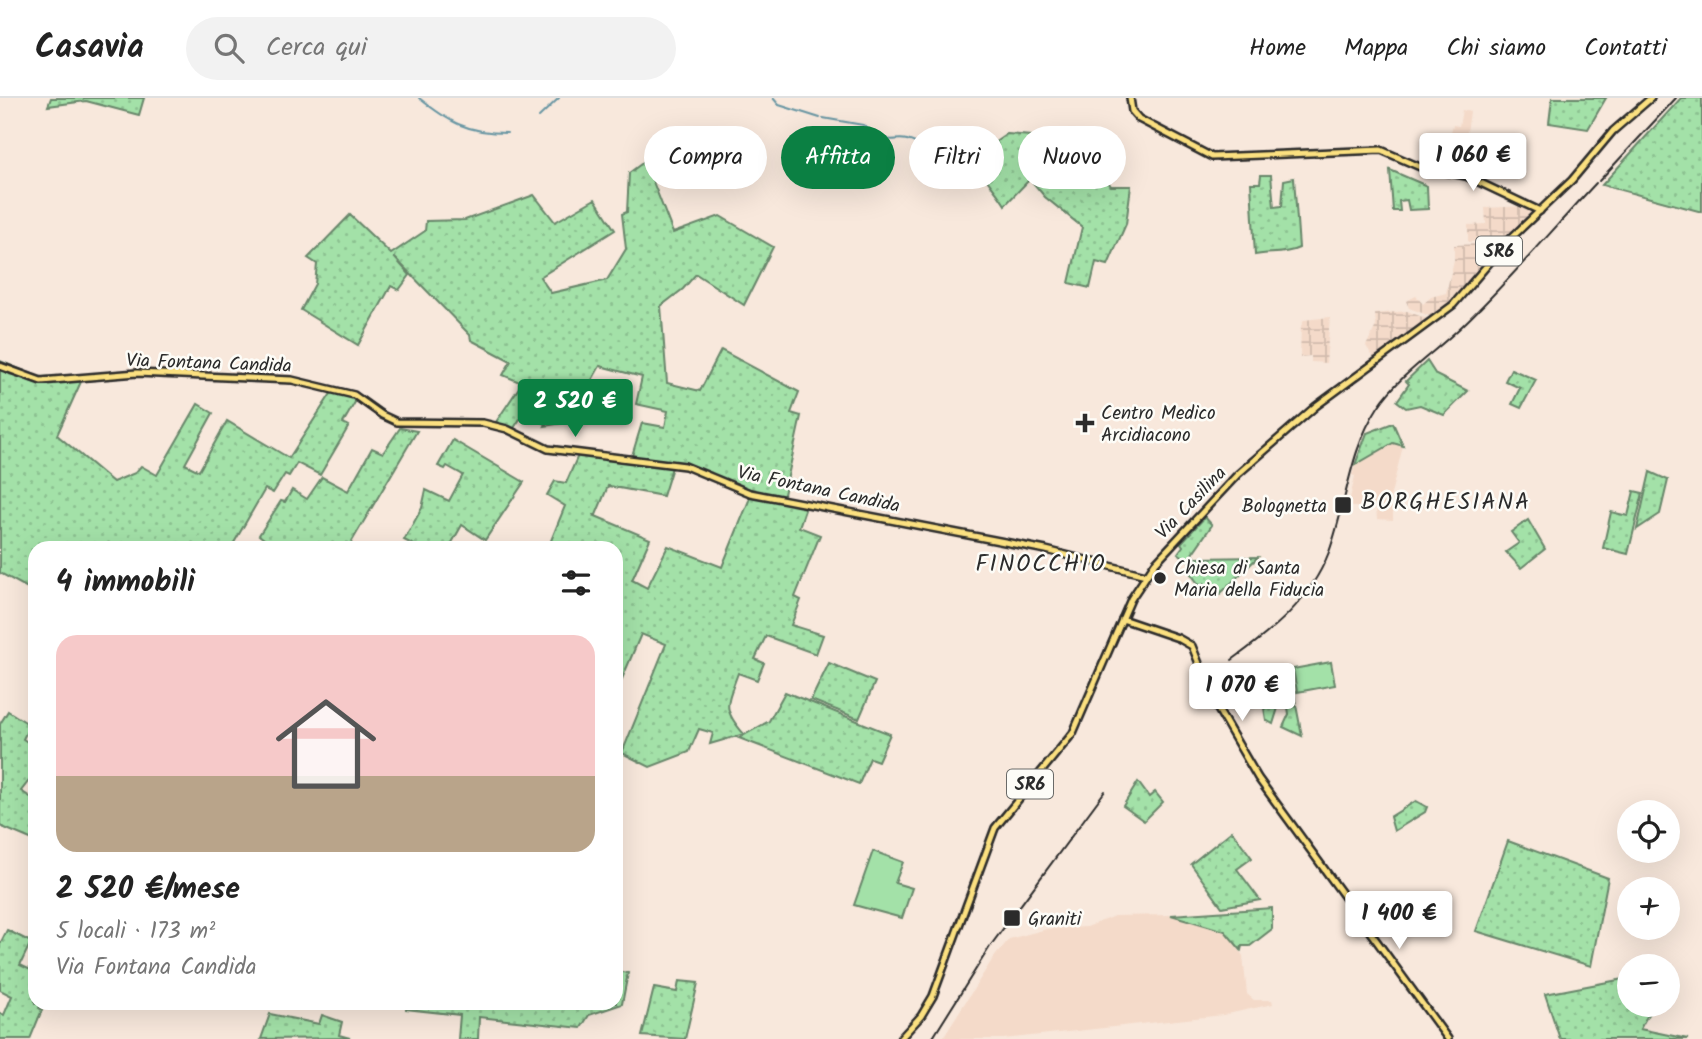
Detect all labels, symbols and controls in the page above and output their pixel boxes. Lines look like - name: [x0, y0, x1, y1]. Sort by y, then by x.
- search box: [186, 17, 676, 80]
- text: Casavia: [35, 22, 144, 75]
- text: Cerca qui: [266, 27, 367, 69]
- icon: search: [210, 29, 248, 67]
- text: Home: [1249, 29, 1306, 68]
- text: Mappa: [1344, 29, 1408, 68]
- text: Chi siamo: [1446, 29, 1546, 68]
- text: Contatti: [1584, 29, 1667, 68]
- chip: Compra: [644, 126, 767, 189]
- chip: Affitta: [781, 126, 895, 189]
- chip: Filtri: [909, 126, 1004, 189]
- chip: Nuovo: [1018, 126, 1126, 189]
- pin: 1 060 €: [1408, 134, 1538, 193]
- text: 1 060 €: [1435, 138, 1511, 174]
- road number: SR6: [1476, 236, 1522, 266]
- street label: Via Fontana Candida: [126, 346, 292, 382]
- pin: 2 520 €: [510, 380, 640, 439]
- text: 2 520 €: [534, 384, 616, 420]
- place label: Centro Medico Arcidiacono: [1101, 399, 1216, 451]
- marker: Centro Medico Arcidiacono: [1075, 413, 1095, 433]
- street label: Via Fontana Candida: [734, 458, 903, 522]
- street label: Via Casilina: [1149, 460, 1234, 547]
- district label: BORGHESIANA: [1361, 485, 1531, 521]
- place label: Bolognetta: [1242, 492, 1327, 522]
- marker: Bolognetta: [1333, 495, 1353, 515]
- district label: FINOCCHIO: [975, 547, 1107, 583]
- place label: Chiesa di Santa Maria della Fiducia: [1174, 554, 1324, 606]
- text: 4 immobili: [56, 559, 195, 607]
- icon: filters: [557, 564, 595, 602]
- marker: Chiesa di Santa Maria della Fiducia: [1152, 570, 1168, 586]
- pin: 1 070 €: [1177, 664, 1307, 723]
- text: 1 070 €: [1205, 668, 1279, 704]
- icon: home: [263, 681, 389, 807]
- road number: SR6: [1007, 770, 1053, 798]
- map controls: [1617, 800, 1680, 1017]
- button: locate: [1617, 800, 1680, 863]
- text: 2 520 €/mese: [56, 866, 240, 914]
- button: +: [1617, 877, 1680, 940]
- pin: 1 400 €: [1334, 892, 1464, 951]
- text: 1 400 €: [1361, 896, 1437, 932]
- place label: Graniti: [1028, 905, 1083, 935]
- marker: Graniti: [1002, 908, 1022, 928]
- text: 5 locali · 173 m²: [56, 914, 215, 950]
- text: Via Fontana Candida: [56, 950, 256, 986]
- button: −: [1617, 954, 1680, 1017]

